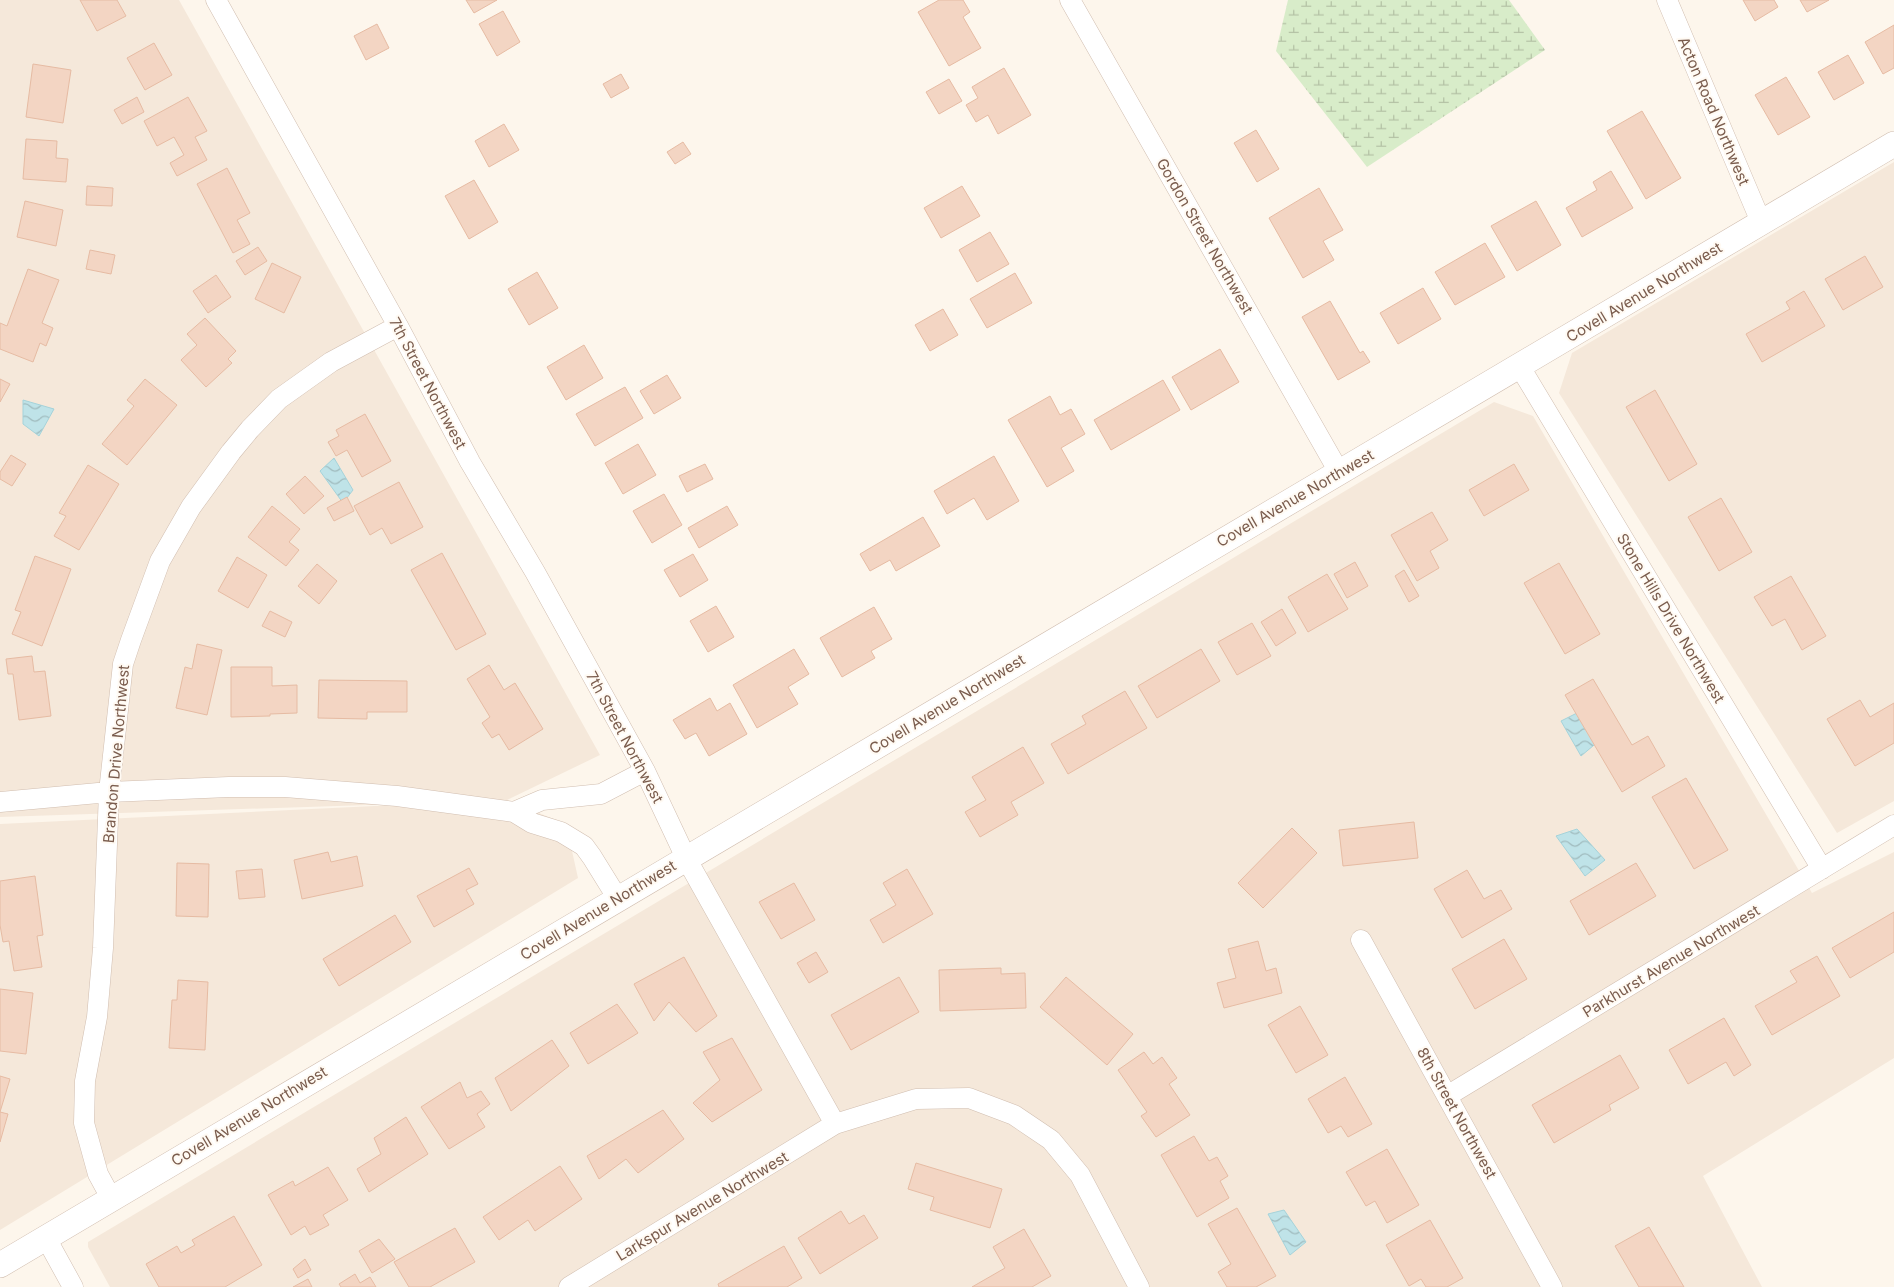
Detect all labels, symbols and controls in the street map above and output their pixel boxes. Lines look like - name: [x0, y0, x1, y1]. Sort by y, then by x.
- street label: Acton Road Northwest: [1674, 34, 1754, 188]
- street label: Gordon Street Northwest: [1153, 155, 1258, 317]
- street label: Covell Avenue Northwest: [1563, 238, 1725, 346]
- street label: 7th Street Northwest: [385, 314, 471, 452]
- street label: Covell Avenue Northwest: [1213, 445, 1377, 551]
- street label: Stone Hills Drive Northwest: [1613, 530, 1729, 706]
- street label: Covell Avenue Northwest: [866, 650, 1028, 758]
- street label: Brandon Drive Northwest: [99, 664, 133, 844]
- street label: 7th Street Northwest: [582, 668, 668, 806]
- street label: Covell Avenue Northwest: [517, 856, 679, 964]
- street label: Parkhurst Avenue Northwest: [1579, 901, 1763, 1021]
- street label: 8th Street Northwest: [1413, 1044, 1501, 1182]
- street label: Covell Avenue Northwest: [168, 1062, 330, 1170]
- street label: Larkspur Avenue Northwest: [613, 1147, 792, 1265]

